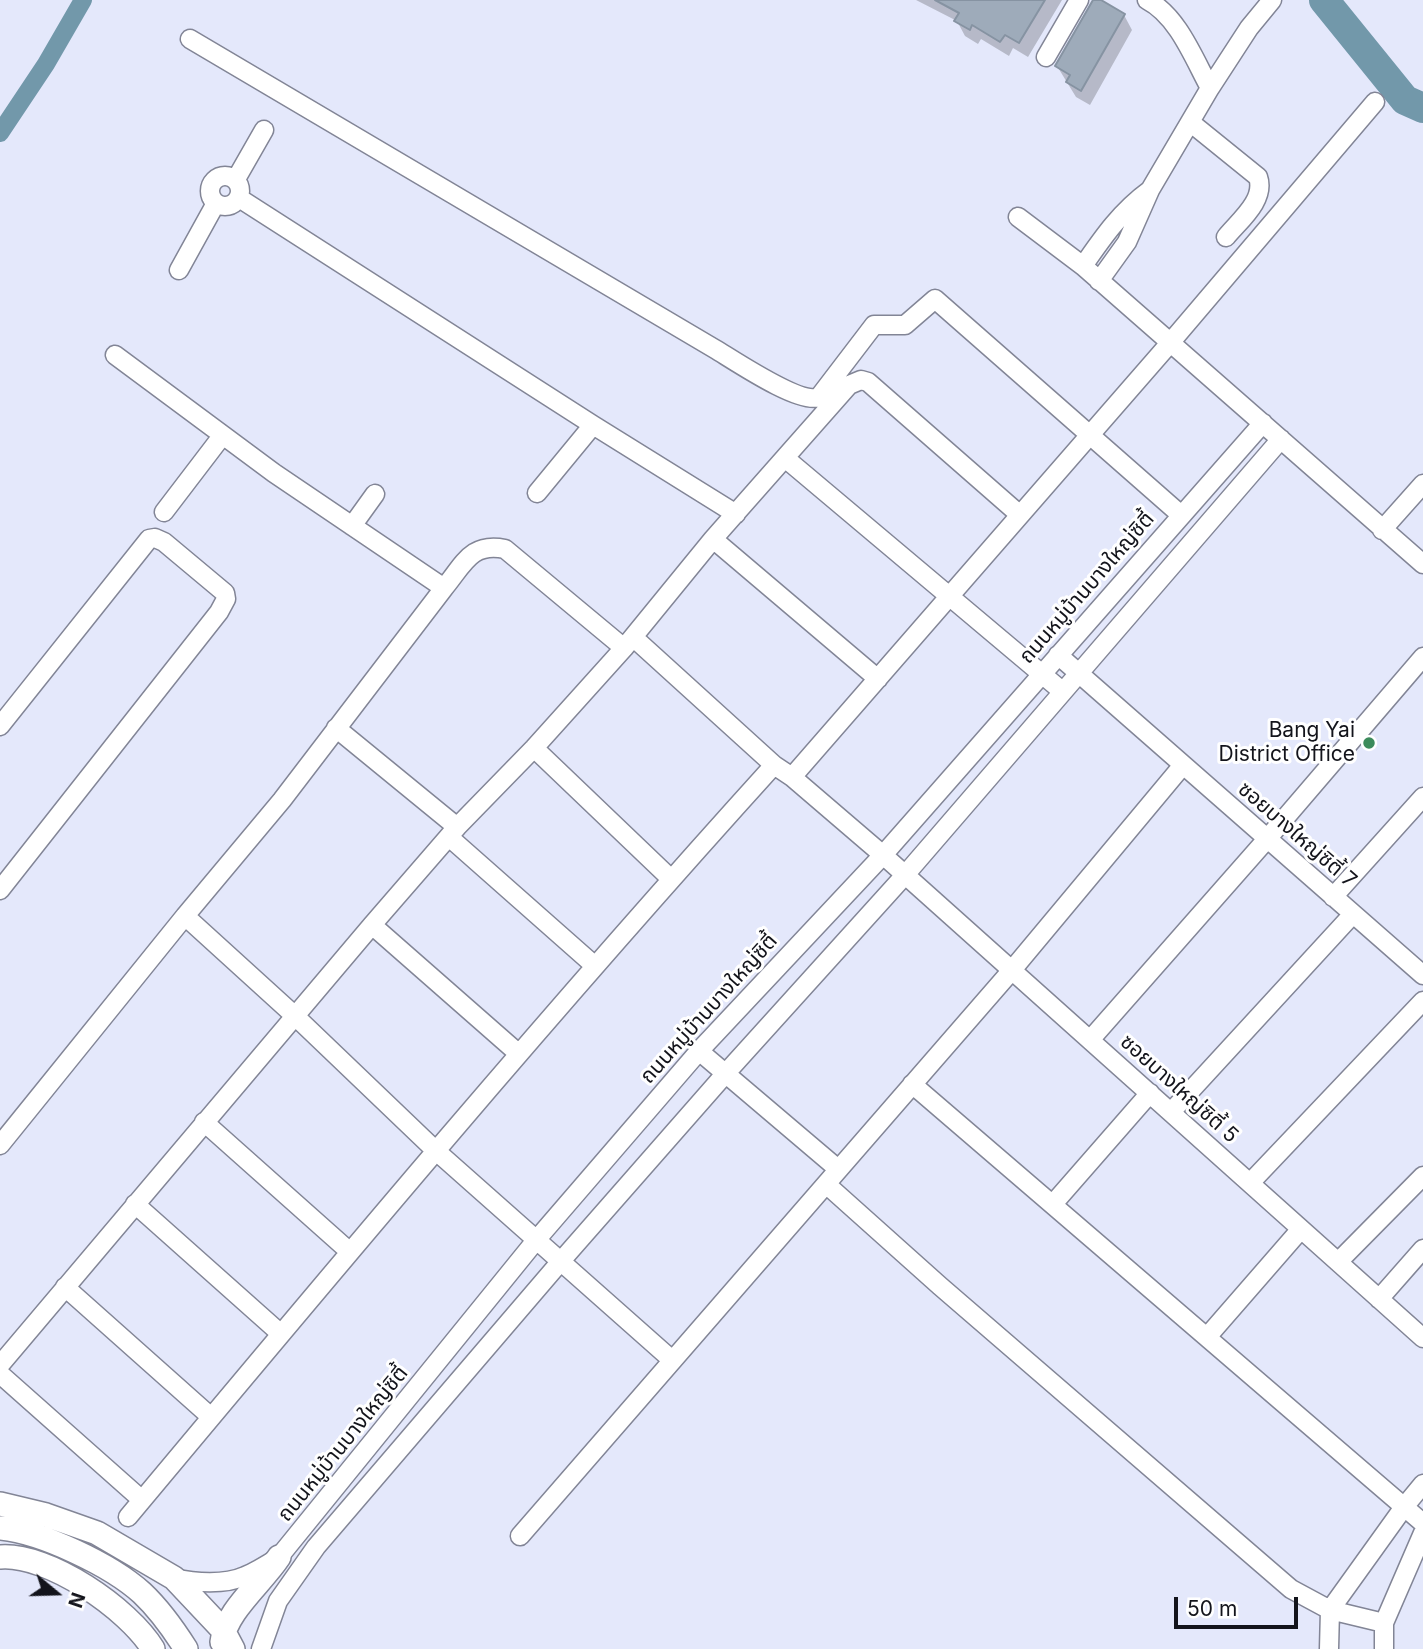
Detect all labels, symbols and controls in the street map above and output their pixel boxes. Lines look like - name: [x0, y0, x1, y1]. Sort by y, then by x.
- street label: ถนนหมู่บ้านบางใหญ่ซิตี้: [1014, 507, 1160, 669]
- place label: Bang Yai District Office: [1219, 718, 1355, 768]
- marker: Bang Yai District Office: [1361, 735, 1377, 751]
- street label: ซอยบางใหญ่ซิตี้ 7: [1233, 777, 1361, 893]
- street label: ถนนหมู่บ้านบางใหญ่ซิตี้: [635, 929, 783, 1089]
- street label: ซอยบางใหญ่ซิตี้ 5: [1115, 1029, 1243, 1149]
- street label: ถนนหมู่บ้านบางใหญ่ซิตี้: [273, 1361, 413, 1527]
- north arrow: [21, 1558, 91, 1628]
- scale bar: [1178, 1582, 1302, 1626]
- text: N: [63, 1589, 90, 1611]
- text: 50 m: [1187, 1596, 1237, 1621]

